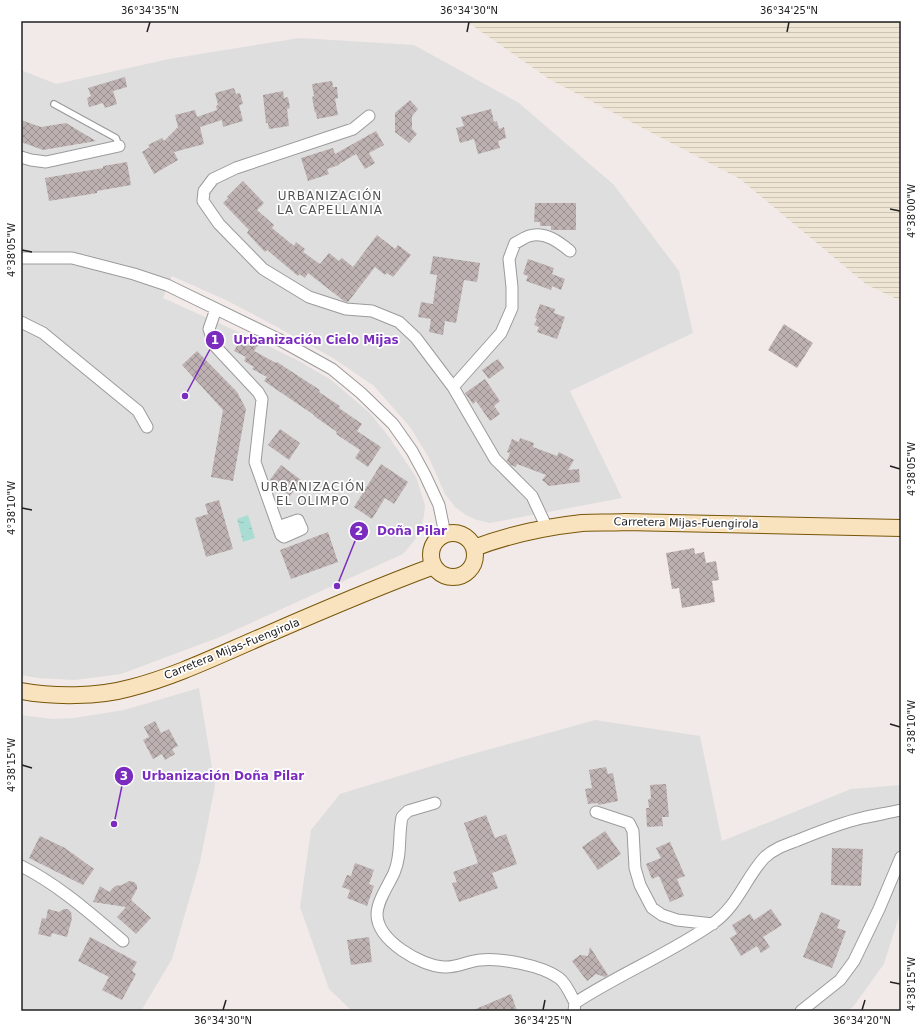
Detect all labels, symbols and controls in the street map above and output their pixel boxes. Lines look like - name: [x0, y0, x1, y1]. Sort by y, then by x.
- text: 36°34'35"N: [121, 5, 179, 16]
- text: 36°34'30"N: [440, 5, 498, 16]
- text: 36°34'25"N: [760, 5, 818, 16]
- text: 4°38'00"W: [906, 184, 917, 238]
- district label: URBANIZACIÓN LA CAPELLANIA: [277, 188, 383, 217]
- text: 4°38'05"W: [6, 223, 17, 277]
- callout: Urbanización Cielo Mijas: [205, 328, 406, 352]
- text: 1: [211, 333, 219, 347]
- text: Urbanización Cielo Mijas: [233, 333, 399, 347]
- text: 4°38'05"W: [906, 442, 917, 496]
- district label: URBANIZACIÓN EL OLIMPO: [261, 479, 365, 508]
- text: 4°38'10"W: [6, 481, 17, 535]
- street label: Carretera Mijas-Fuengirola: [613, 515, 759, 531]
- callout: Doña Pilar: [349, 519, 455, 543]
- text: 2: [355, 524, 363, 538]
- text: Doña Pilar: [377, 524, 447, 538]
- street label: Carretera Mijas-Fuengirola: [162, 616, 302, 682]
- text: 4°38'10"W: [906, 700, 917, 754]
- text: 4°38'15"W: [6, 738, 17, 792]
- callout: Urbanización Doña Pilar: [114, 764, 312, 788]
- text: 3: [120, 769, 128, 783]
- text: Urbanización Doña Pilar: [142, 769, 304, 783]
- text: 4°38'15"W: [906, 957, 917, 1011]
- text: 36°34'30"N: [194, 1015, 252, 1026]
- text: 36°34'25"N: [514, 1015, 572, 1026]
- text: 36°34'20"N: [833, 1015, 891, 1026]

